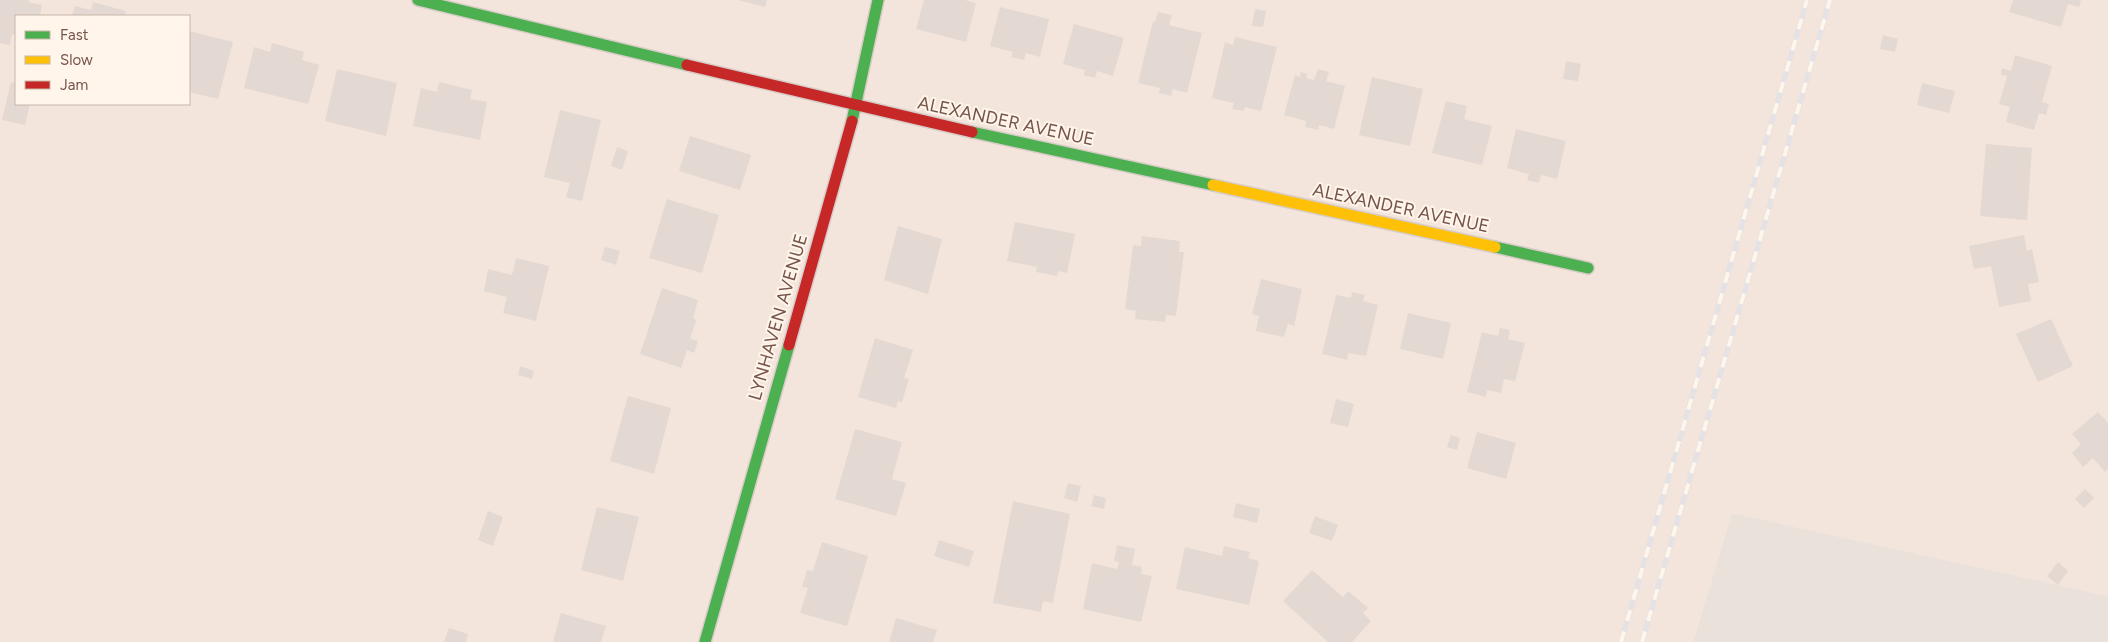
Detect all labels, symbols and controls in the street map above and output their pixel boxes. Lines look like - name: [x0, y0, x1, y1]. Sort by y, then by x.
- legend: [15, 15, 190, 105]
- text: Fast: [60, 26, 89, 44]
- text: Slow: [60, 51, 93, 69]
- text: Jam: [60, 76, 88, 94]
- street label: ALEXANDER AVENUE: [916, 92, 1096, 150]
- street label: ALEXANDER AVENUE: [1311, 179, 1491, 237]
- street label: LYNHAVEN AVENUE: [744, 231, 812, 403]

